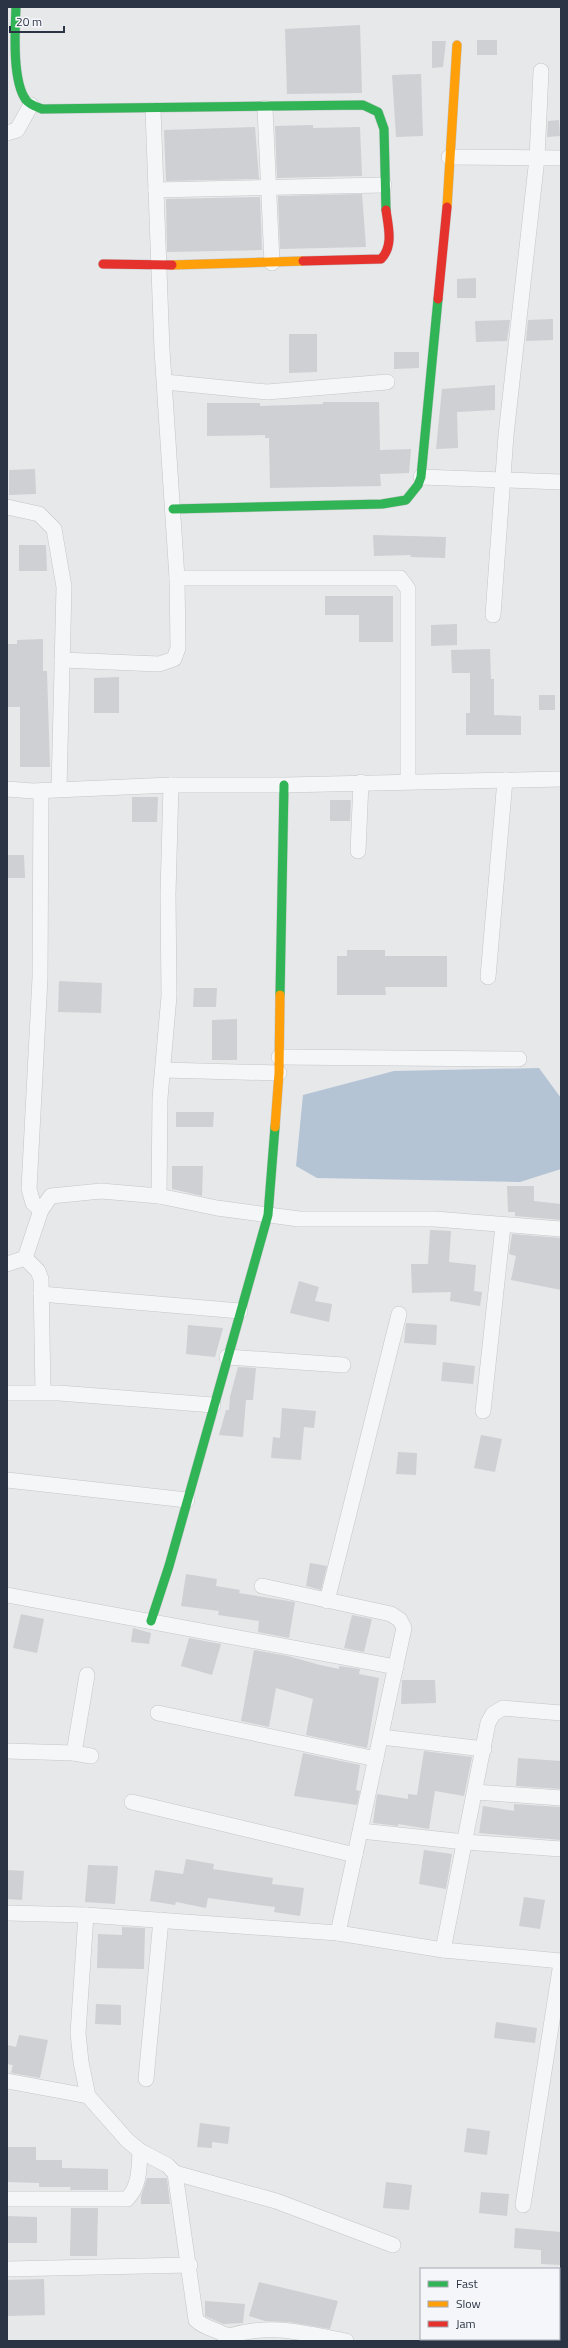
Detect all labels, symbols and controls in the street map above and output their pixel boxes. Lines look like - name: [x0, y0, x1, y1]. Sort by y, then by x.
- scale bar: [10, 8, 64, 34]
- text: 20 m: [16, 12, 42, 31]
- legend: [420, 2268, 560, 2340]
- text: Fast: [456, 2274, 479, 2293]
- text: Slow: [456, 2294, 481, 2313]
- text: Jam: [456, 2314, 476, 2333]

